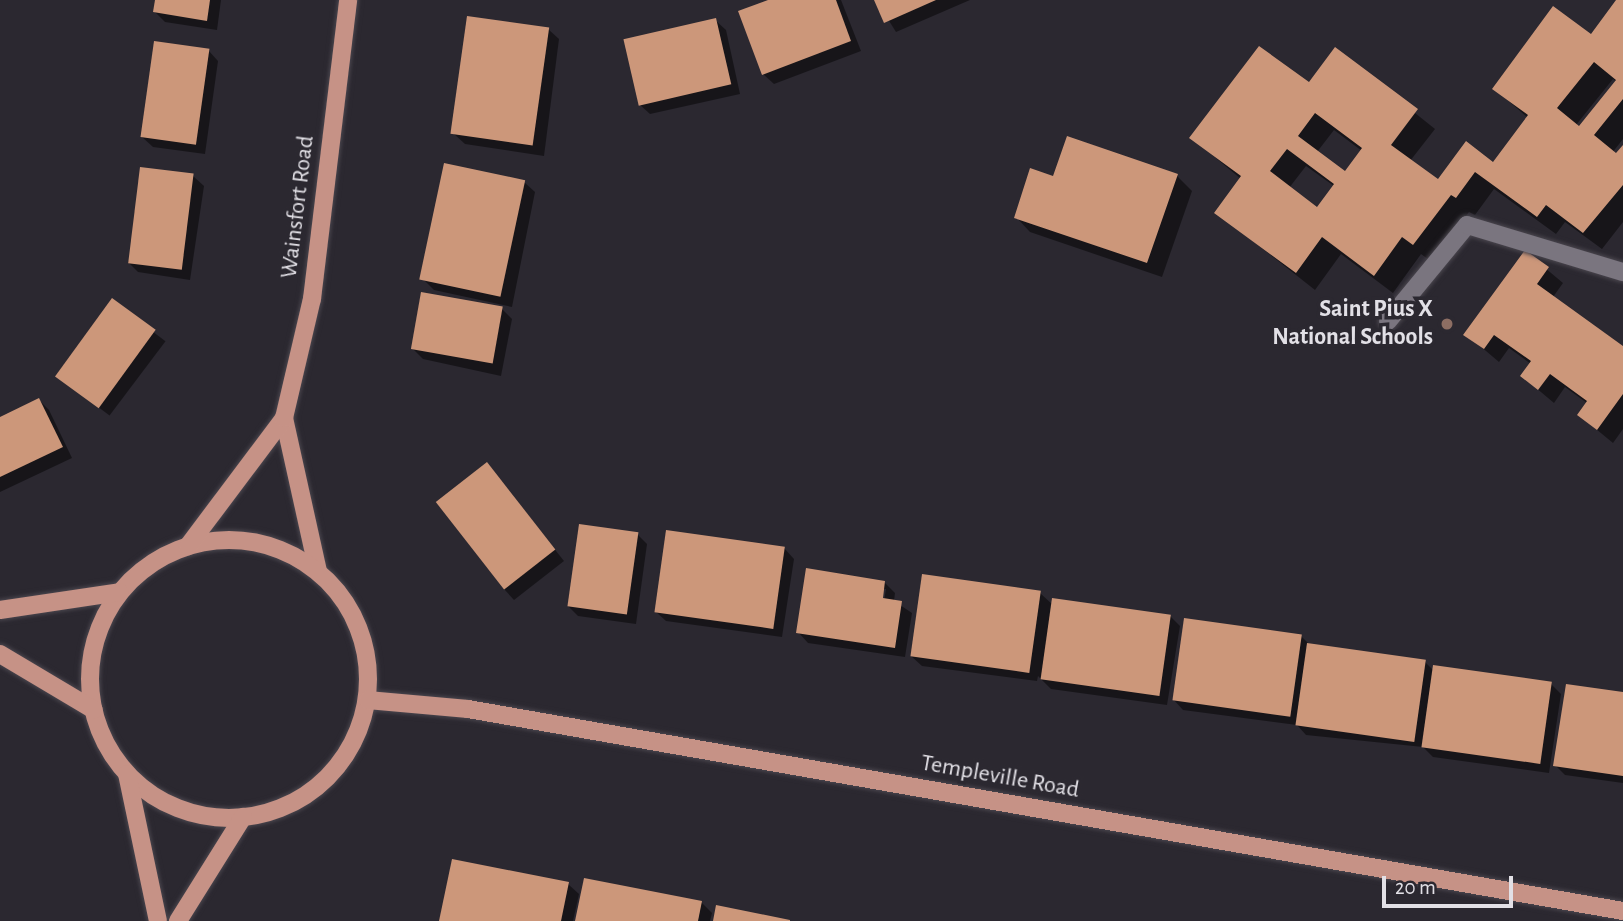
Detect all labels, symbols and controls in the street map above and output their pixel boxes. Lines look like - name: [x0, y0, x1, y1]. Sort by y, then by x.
- street label: Wainsfort Road: [275, 134, 321, 280]
- place label: Saint Pius X National Schools: [1272, 296, 1433, 352]
- marker: Saint Pius X National Schools: [1439, 316, 1455, 332]
- street label: Templeville Road: [919, 749, 1081, 805]
- scale bar: [1385, 862, 1516, 906]
- text: 20 m: [1395, 877, 1436, 898]

